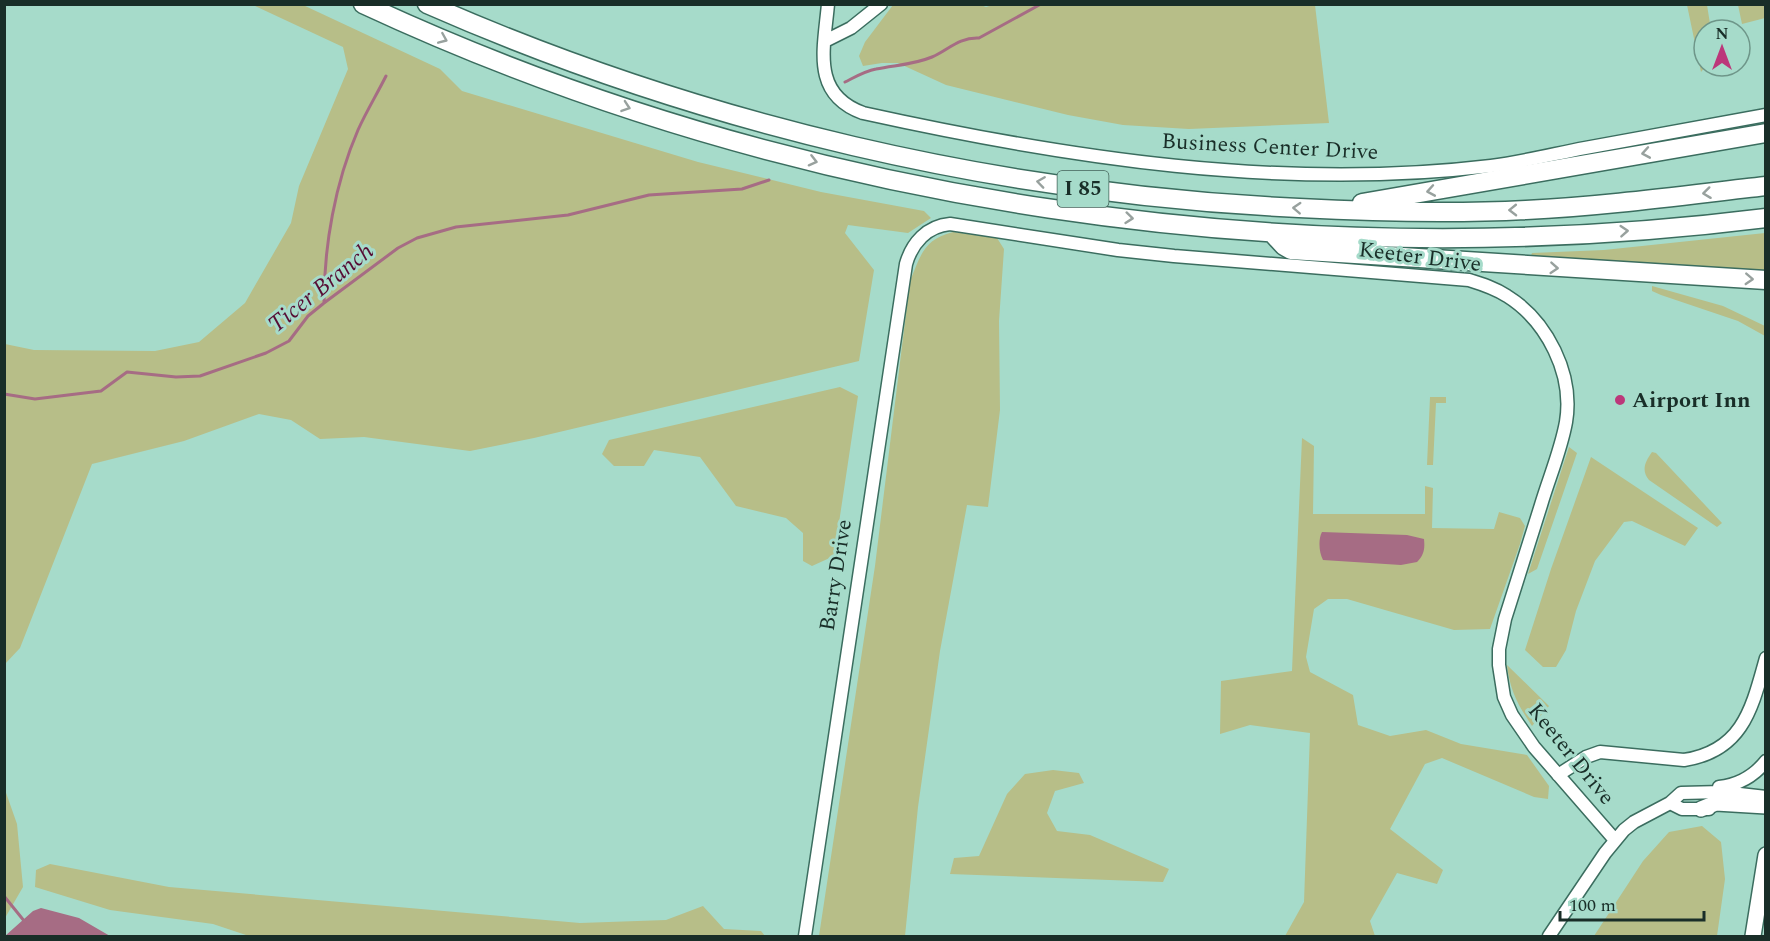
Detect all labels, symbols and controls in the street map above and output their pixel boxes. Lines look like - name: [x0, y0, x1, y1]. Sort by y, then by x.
- north arrow: [1692, 18, 1752, 78]
- text: N: [1715, 22, 1729, 46]
- one-way arrow: [437, 32, 448, 44]
- one-way arrow: [620, 100, 631, 112]
- street label: Business Center Drive: [1161, 125, 1379, 169]
- one-way arrow: [1641, 146, 1651, 159]
- one-way arrow: [808, 154, 818, 167]
- road number: I 85: [1058, 171, 1108, 207]
- one-way arrow: [1036, 177, 1045, 189]
- one-way arrow: [1426, 184, 1436, 197]
- one-way arrow: [1703, 186, 1712, 198]
- one-way arrow: [1293, 202, 1302, 215]
- one-way arrow: [1509, 204, 1518, 217]
- one-way arrow: [1124, 211, 1134, 224]
- one-way arrow: [1619, 225, 1628, 238]
- street label: Keeter Drive: [1357, 233, 1483, 281]
- water label: Ticer Branch: [260, 234, 382, 342]
- one-way arrow: [1549, 261, 1558, 274]
- one-way arrow: [1744, 273, 1753, 286]
- place label: Airport Inn: [1632, 384, 1751, 417]
- marker: Airport Inn: [1613, 393, 1627, 407]
- street label: Barry Drive: [811, 517, 861, 633]
- street label: Keeter Drive: [1519, 696, 1623, 812]
- scale bar: [1560, 884, 1704, 922]
- text: 100 m: [1569, 892, 1616, 919]

